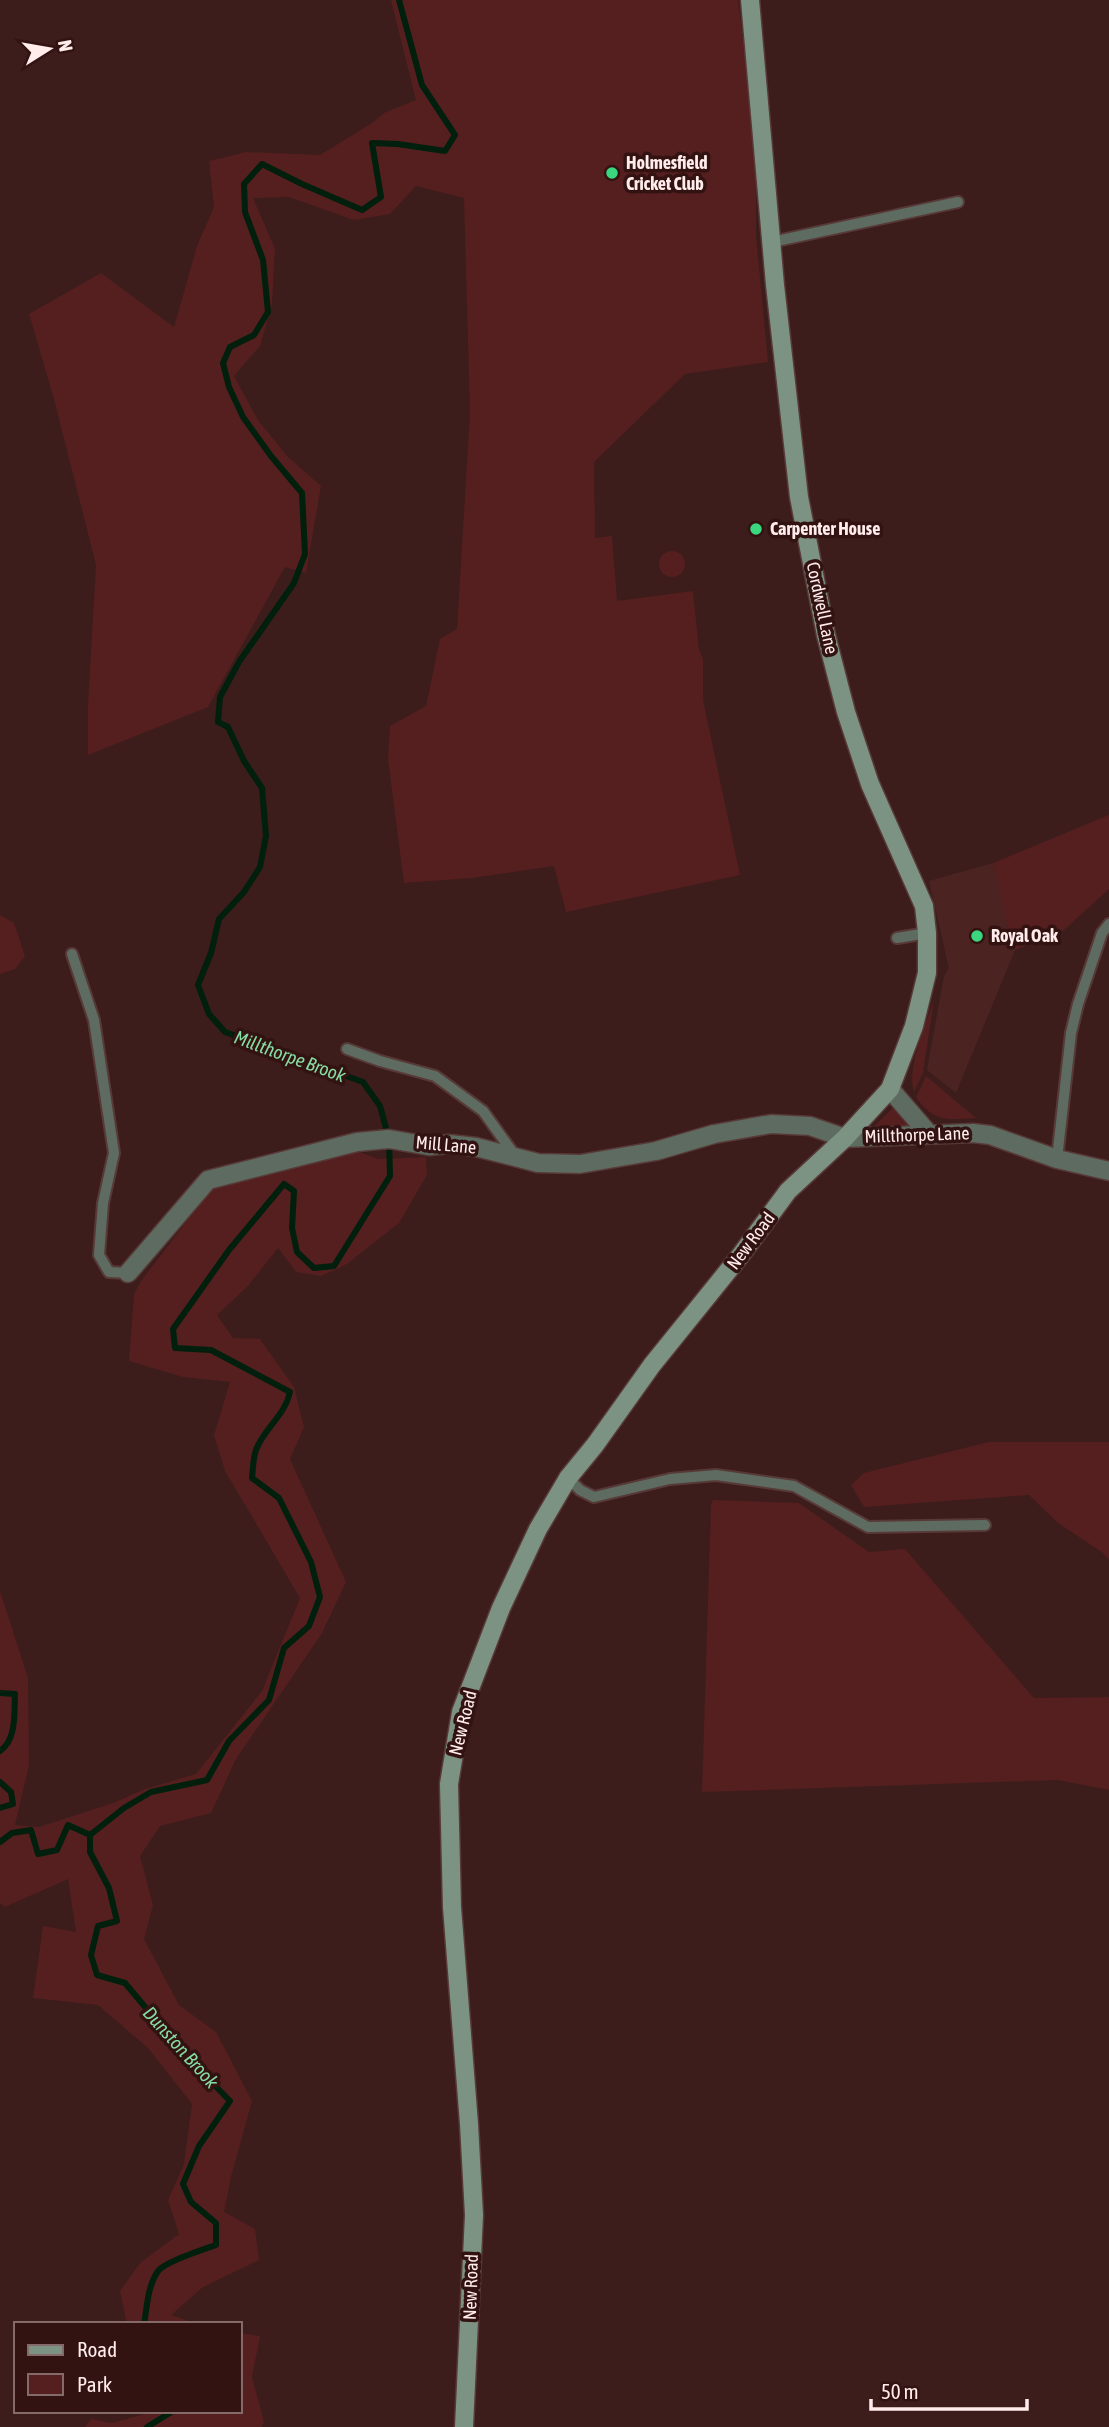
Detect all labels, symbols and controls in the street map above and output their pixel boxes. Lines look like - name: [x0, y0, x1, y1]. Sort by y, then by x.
- north arrow: [14, 14, 84, 84]
- text: N: [54, 38, 78, 53]
- place label: Holmesfield Cricket Club: [626, 152, 708, 194]
- marker: Holmesfield Cricket Club: [604, 165, 620, 181]
- place label: Carpenter House: [770, 518, 880, 539]
- marker: Carpenter House: [748, 521, 764, 537]
- street label: Cordwell Lane: [803, 560, 842, 656]
- place label: Royal Oak: [991, 925, 1059, 946]
- marker: Royal Oak: [969, 928, 985, 944]
- water label: Millthorpe Brook: [231, 1026, 349, 1087]
- street label: Millthorpe Lane: [864, 1122, 970, 1147]
- street label: Mill Lane: [415, 1131, 477, 1158]
- street label: New Road: [722, 1208, 779, 1273]
- street label: New Road: [444, 1688, 481, 1758]
- water label: Dunston Brook: [139, 2002, 224, 2093]
- street label: New Road: [459, 2254, 482, 2320]
- legend: [14, 2322, 242, 2413]
- text: Road: [77, 2337, 117, 2361]
- scale bar: [871, 2368, 1027, 2412]
- text: Park: [77, 2372, 112, 2396]
- text: 50 m: [881, 2379, 919, 2403]

